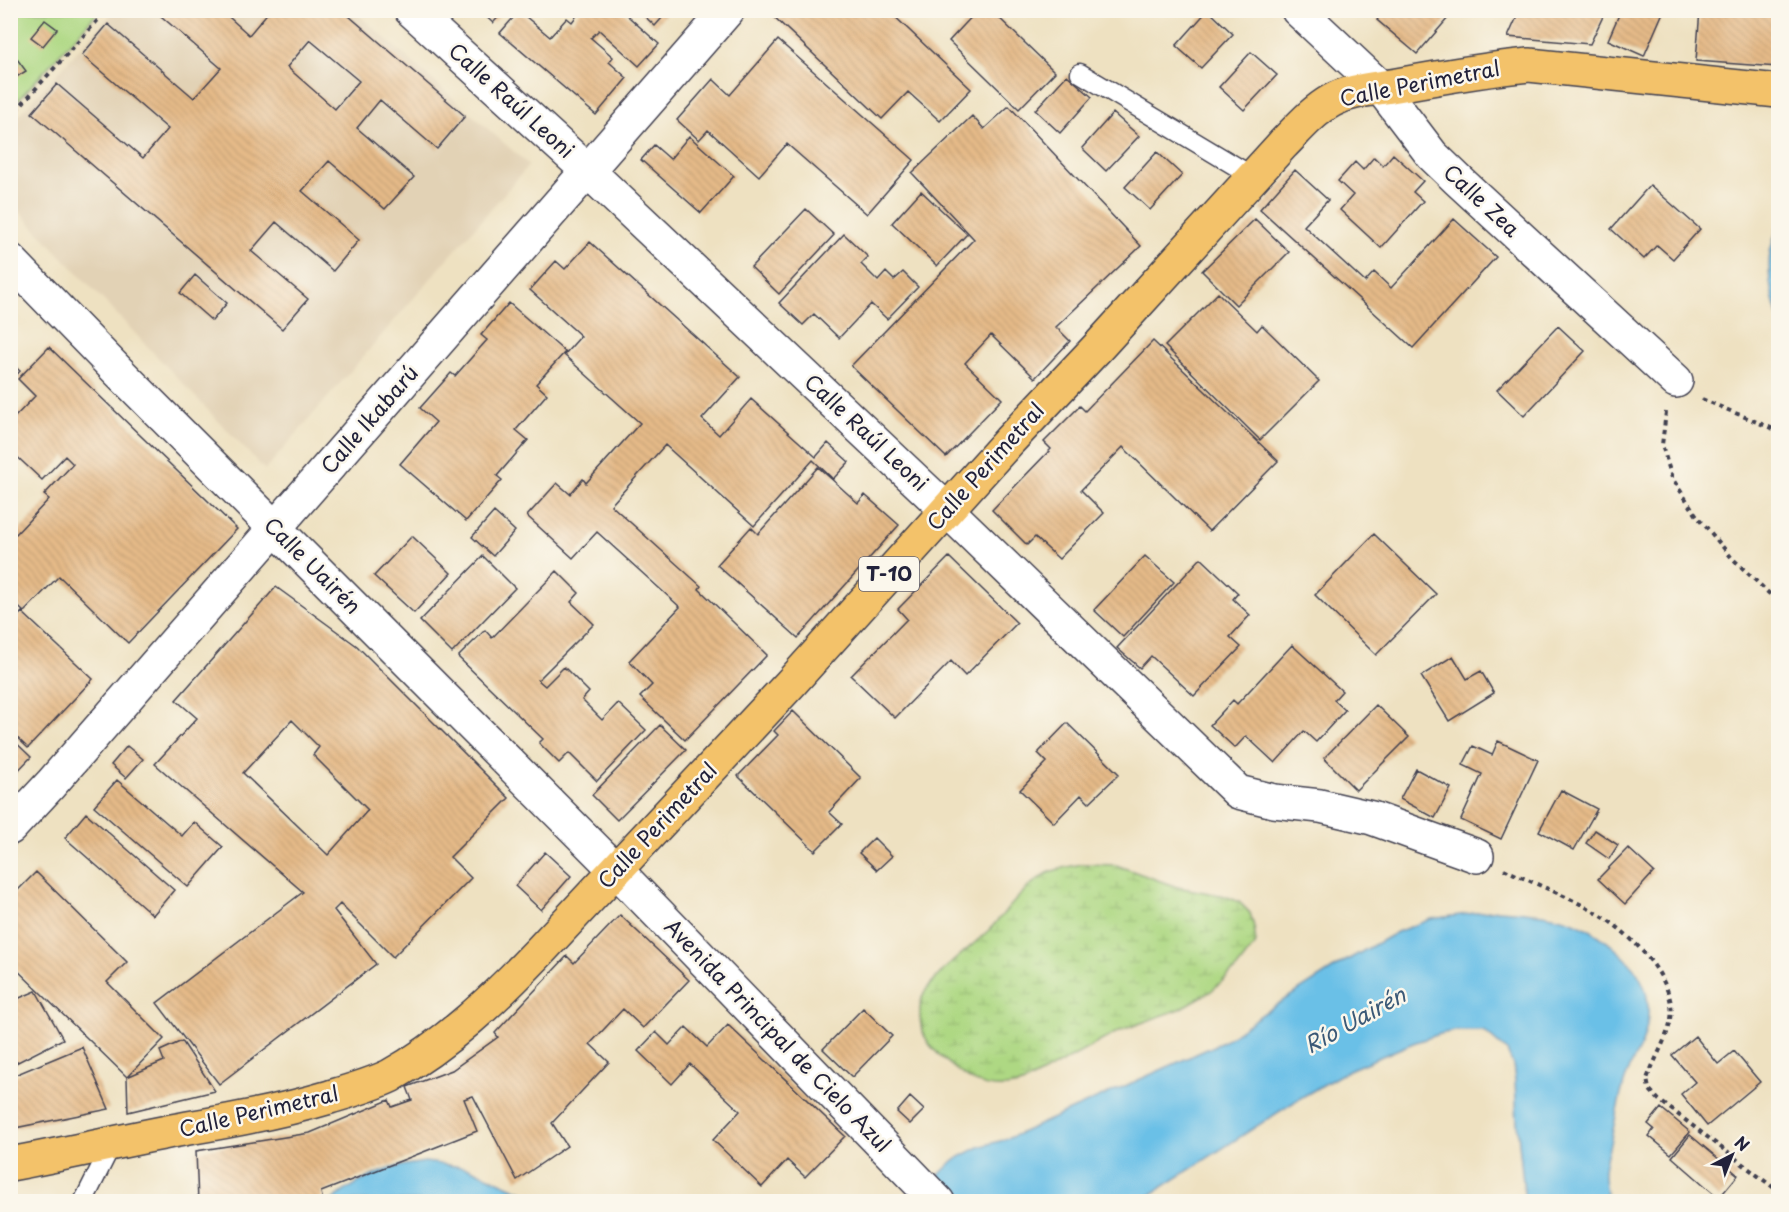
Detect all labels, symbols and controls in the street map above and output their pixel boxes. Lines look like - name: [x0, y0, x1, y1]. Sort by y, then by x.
- street label: Calle Raúl Leoni: [442, 34, 582, 165]
- street label: Calle Perimetral: [1337, 51, 1503, 113]
- street label: Calle Zea: [1437, 156, 1528, 243]
- street label: Calle Ikabarú: [312, 357, 425, 480]
- street label: Calle Raúl Leoni: [798, 365, 937, 498]
- street label: Calle Perimetral: [918, 394, 1051, 537]
- street label: Calle Uairén: [258, 509, 369, 620]
- road number: T-10: [859, 557, 919, 591]
- street label: Calle Perimetral: [589, 754, 724, 895]
- street label: Avenida Principal de Cielo Azul: [658, 911, 899, 1159]
- water label: Río Uairén: [1297, 976, 1413, 1060]
- street label: Calle Perimetral: [176, 1076, 341, 1144]
- north arrow: [1702, 1125, 1762, 1185]
- text: N: [1730, 1130, 1755, 1156]

